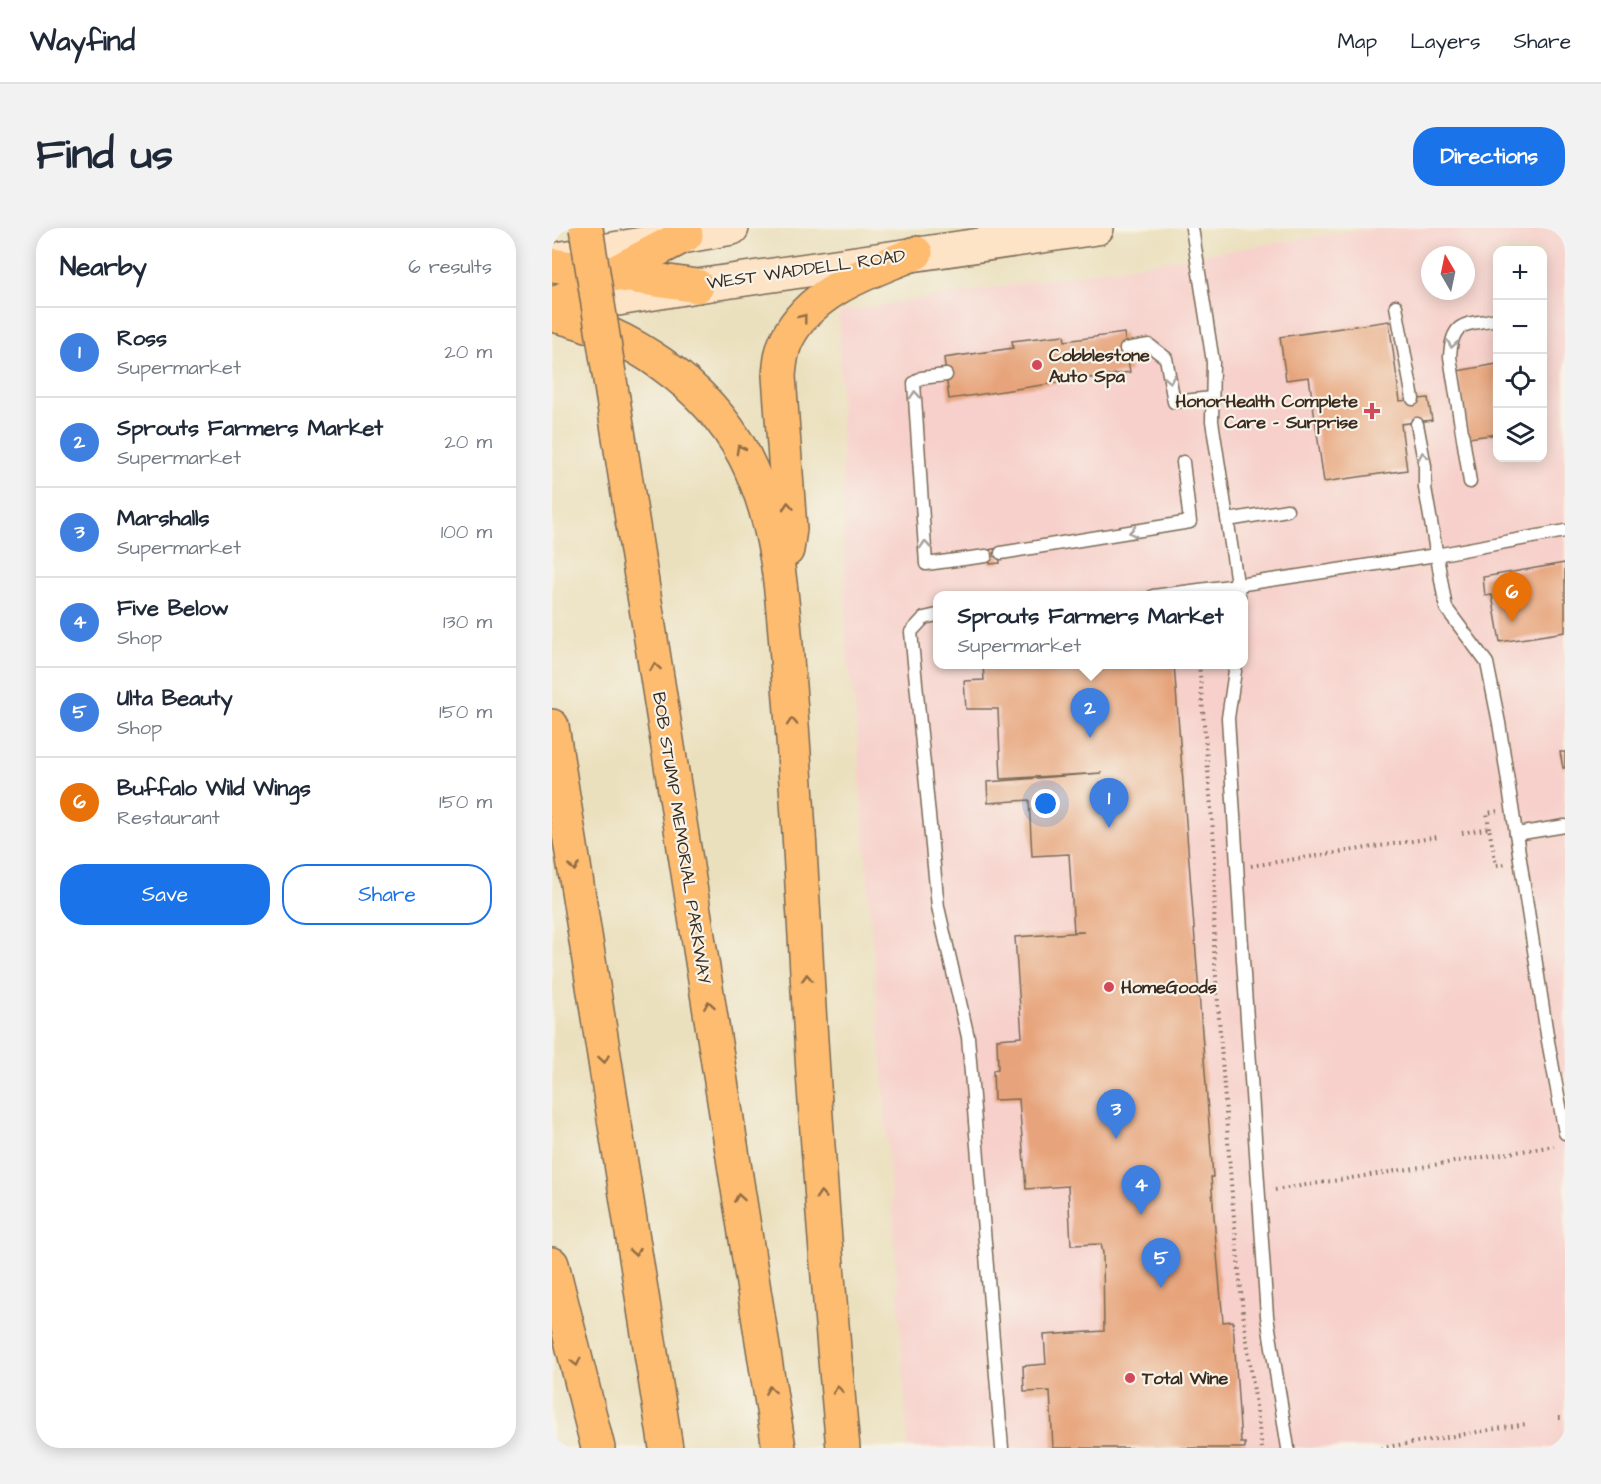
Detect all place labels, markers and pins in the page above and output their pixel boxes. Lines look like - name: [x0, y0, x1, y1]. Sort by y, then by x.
- place label: Cobblestone Auto Spa: [1049, 343, 1150, 389]
- marker: Cobblestone Auto Spa: [1030, 358, 1044, 372]
- place label: HonorHealth Complete Care - Surprise: [1175, 389, 1358, 435]
- marker: HonorHealth Complete Care - Surprise: [1363, 402, 1381, 420]
- pin: 6: [1492, 572, 1532, 622]
- pin: 2: [1070, 688, 1110, 738]
- pin: 1: [1090, 778, 1128, 828]
- place label: HomeGoods: [1121, 975, 1217, 1000]
- marker: HomeGoods: [1102, 980, 1116, 994]
- pin: 3: [1096, 1090, 1136, 1139]
- pin: 4: [1122, 1166, 1160, 1215]
- pin: 5: [1142, 1238, 1180, 1288]
- place label: Total Wine: [1141, 1366, 1228, 1391]
- marker: Total Wine: [1123, 1371, 1137, 1385]

